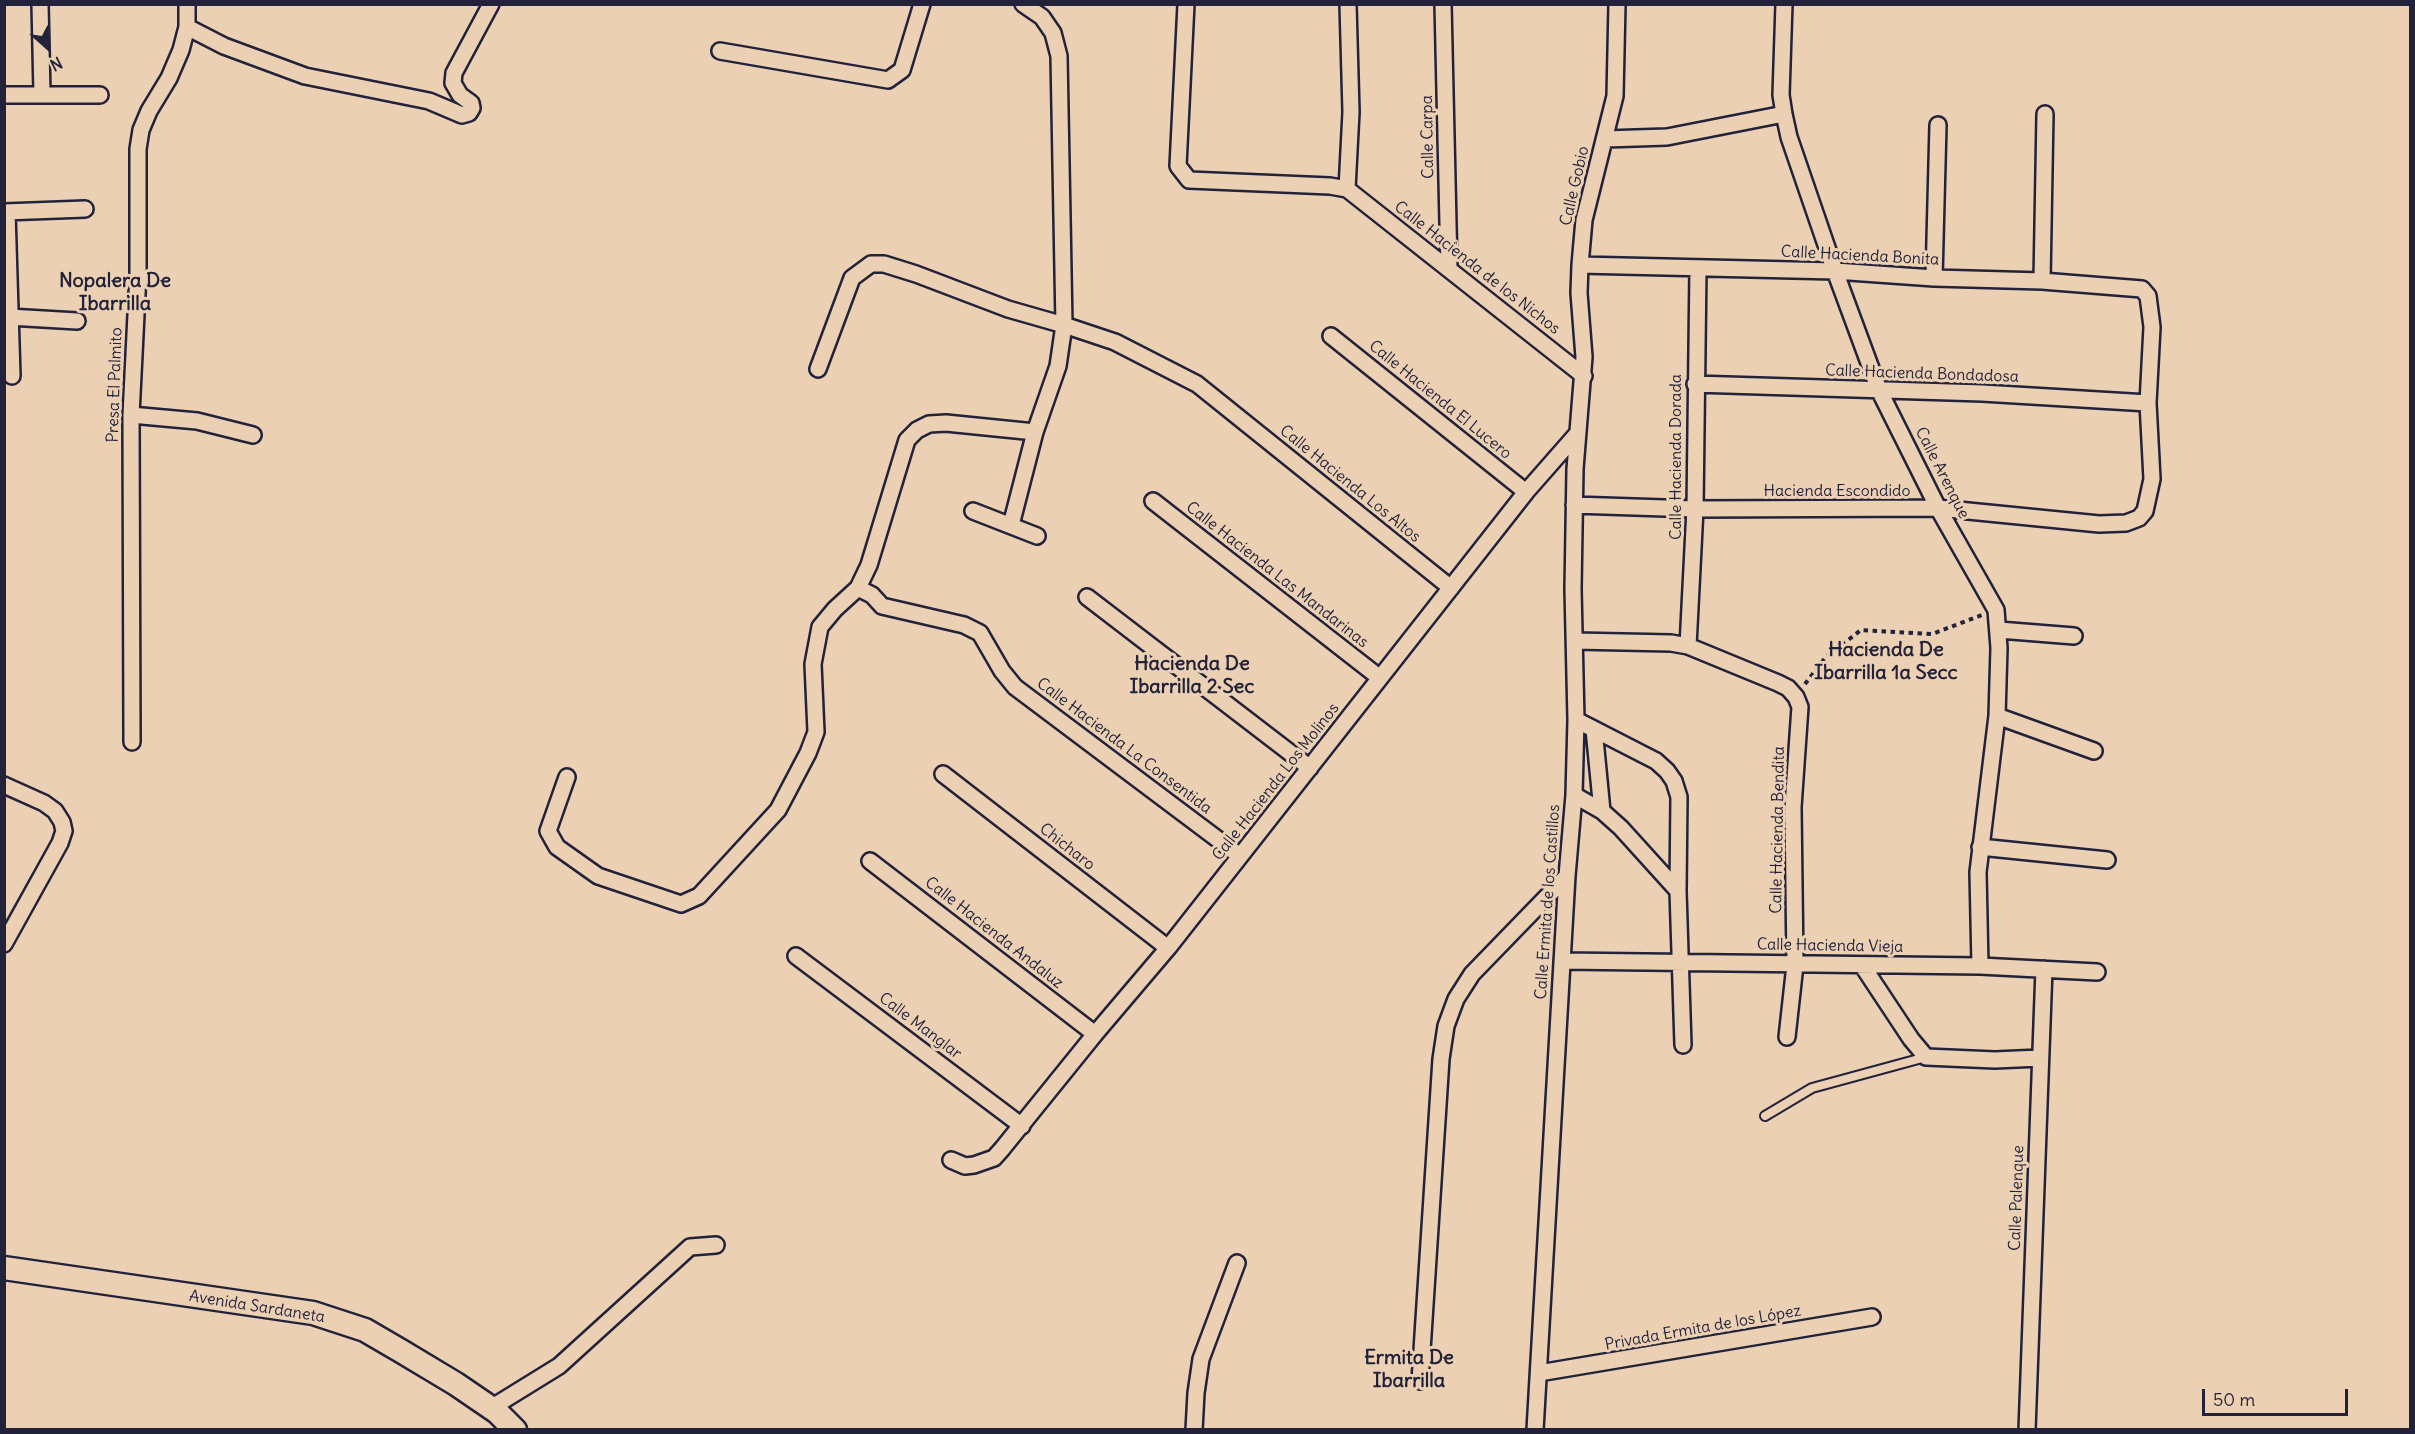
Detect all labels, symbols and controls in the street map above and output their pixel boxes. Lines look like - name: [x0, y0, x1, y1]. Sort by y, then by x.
- north arrow: [18, 18, 78, 78]
- text: N: [47, 53, 66, 75]
- street label: Calle Carpa: [1418, 95, 1438, 179]
- street label: Calle Gobio: [1557, 144, 1593, 228]
- street label: Calle Hacienda de los Nichos: [1390, 197, 1564, 339]
- street label: Calle Hacienda Bonita: [1780, 242, 1940, 270]
- district label: Nopalera De Ibarrilla: [59, 269, 171, 316]
- street label: Presa El Palmito: [103, 327, 127, 443]
- street label: Calle Hacienda El Lucero: [1365, 337, 1515, 463]
- street label: Calle Hacienda Bondadosa: [1825, 361, 2019, 387]
- street label: Calle Hacienda Dorada: [1666, 374, 1686, 540]
- street label: Calle Hacienda Los Altos: [1276, 421, 1424, 547]
- street label: Calle Arenque: [1911, 424, 1973, 522]
- street label: Hacienda Escondido: [1764, 481, 1910, 501]
- street label: Calle Hacienda Las Mandarinas: [1182, 498, 1372, 652]
- district label: Hacienda De Ibarrilla 1a Secc: [1814, 638, 1958, 685]
- district label: Hacienda De Ibarrilla 2 Sec: [1130, 652, 1254, 699]
- street label: Calle Hacienda La Consentida: [1033, 674, 1215, 818]
- street label: Calle Hacienda Los Molinos: [1208, 699, 1344, 865]
- street label: Calle Hacienda Bendita: [1767, 746, 1789, 914]
- street label: Calle Ermita de los Castillos: [1532, 804, 1564, 1000]
- street label: Chicharo: [1035, 819, 1099, 875]
- street label: Calle Hacienda Andaluz: [921, 873, 1067, 993]
- street label: Calle Hacienda Vieja: [1757, 935, 1903, 957]
- street label: Calle Manglar: [875, 989, 965, 1063]
- street label: Calle Palenque: [2006, 1145, 2028, 1251]
- street label: Avenida Sardaneta: [188, 1287, 326, 1327]
- street label: Privada Ermita de los López: [1603, 1301, 1803, 1355]
- district label: Ermita De Ibarrilla: [1364, 1346, 1454, 1393]
- scale bar: [2205, 1377, 2350, 1415]
- text: 50 m: [2213, 1388, 2255, 1411]

